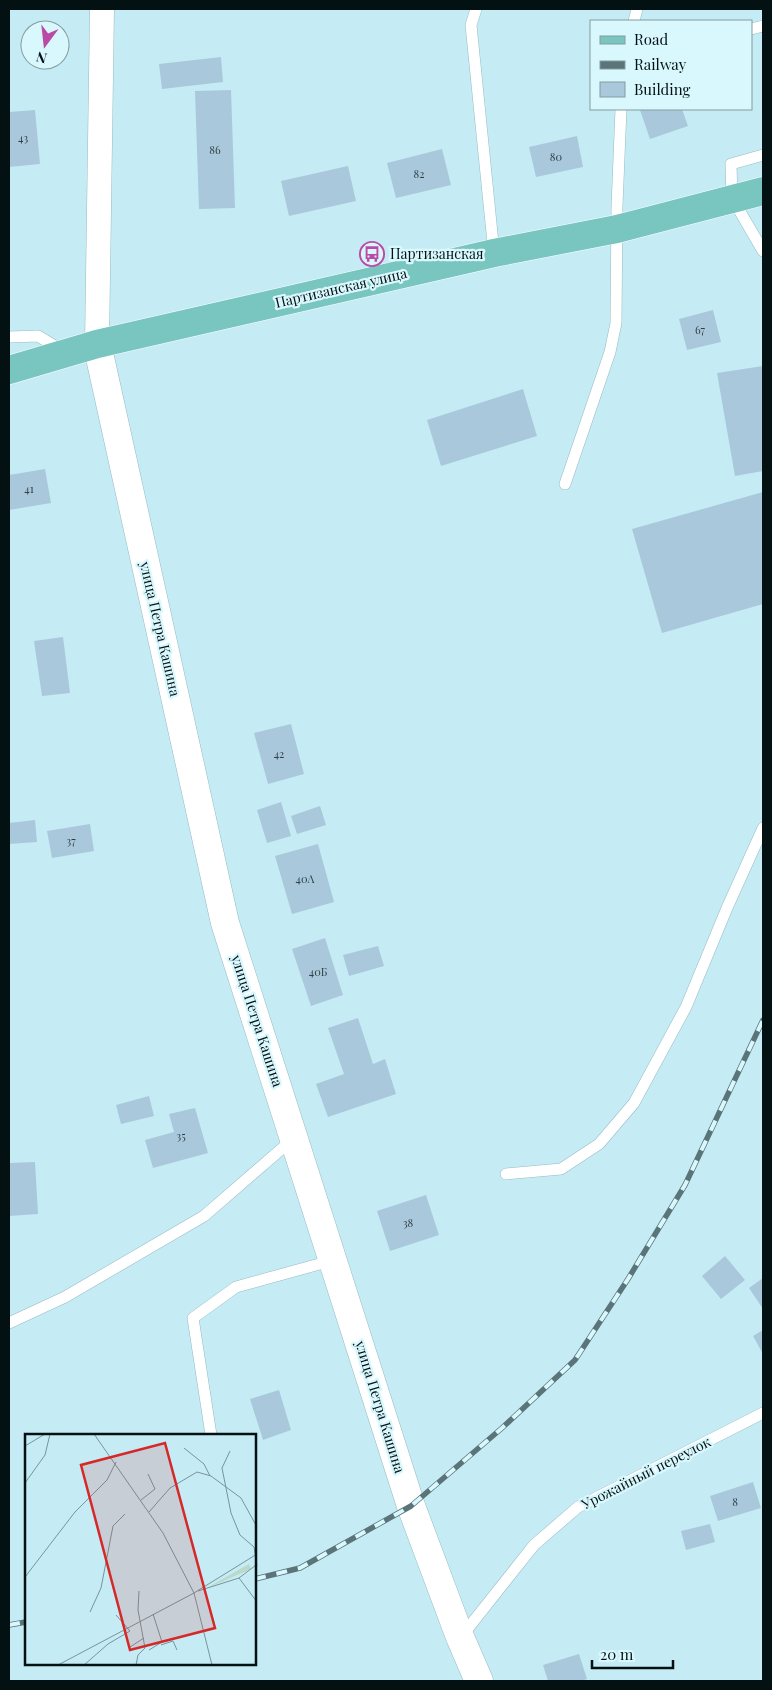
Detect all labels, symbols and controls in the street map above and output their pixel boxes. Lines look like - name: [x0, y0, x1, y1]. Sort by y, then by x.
- north arrow: [20, 20, 70, 70]
- legend: [590, 20, 752, 110]
- text: Road: [634, 29, 668, 49]
- text: N: [34, 48, 49, 69]
- text: Railway: [634, 54, 687, 74]
- text: Building: [634, 79, 691, 99]
- house number: 43: [18, 130, 28, 145]
- house number: 86: [209, 142, 221, 157]
- house number: 80: [550, 149, 563, 164]
- house number: 82: [414, 166, 425, 181]
- bus stop icon: Партизанская: [359, 241, 385, 267]
- place label: Партизанская: [390, 244, 484, 263]
- street label: Партизанская улица: [273, 263, 409, 312]
- house number: 67: [695, 322, 706, 337]
- house number: 41: [24, 481, 34, 496]
- street label: улица Петра Кашина: [136, 559, 185, 698]
- house number: 42: [274, 746, 284, 761]
- house number: 37: [66, 833, 76, 848]
- house number: 40А: [296, 871, 315, 886]
- street label: улица Петра Кашина: [227, 952, 288, 1089]
- house number: 40Б: [309, 964, 328, 979]
- house number: 35: [176, 1128, 186, 1143]
- house number: 38: [403, 1215, 414, 1230]
- street label: улица Петра Кашина: [351, 1337, 410, 1475]
- street label: Урожайный переулок: [577, 1432, 714, 1514]
- inset map: [25, 1434, 256, 1665]
- house number: 8: [732, 1494, 738, 1509]
- scale bar: [592, 1638, 673, 1670]
- text: 20 m: [600, 1644, 634, 1664]

